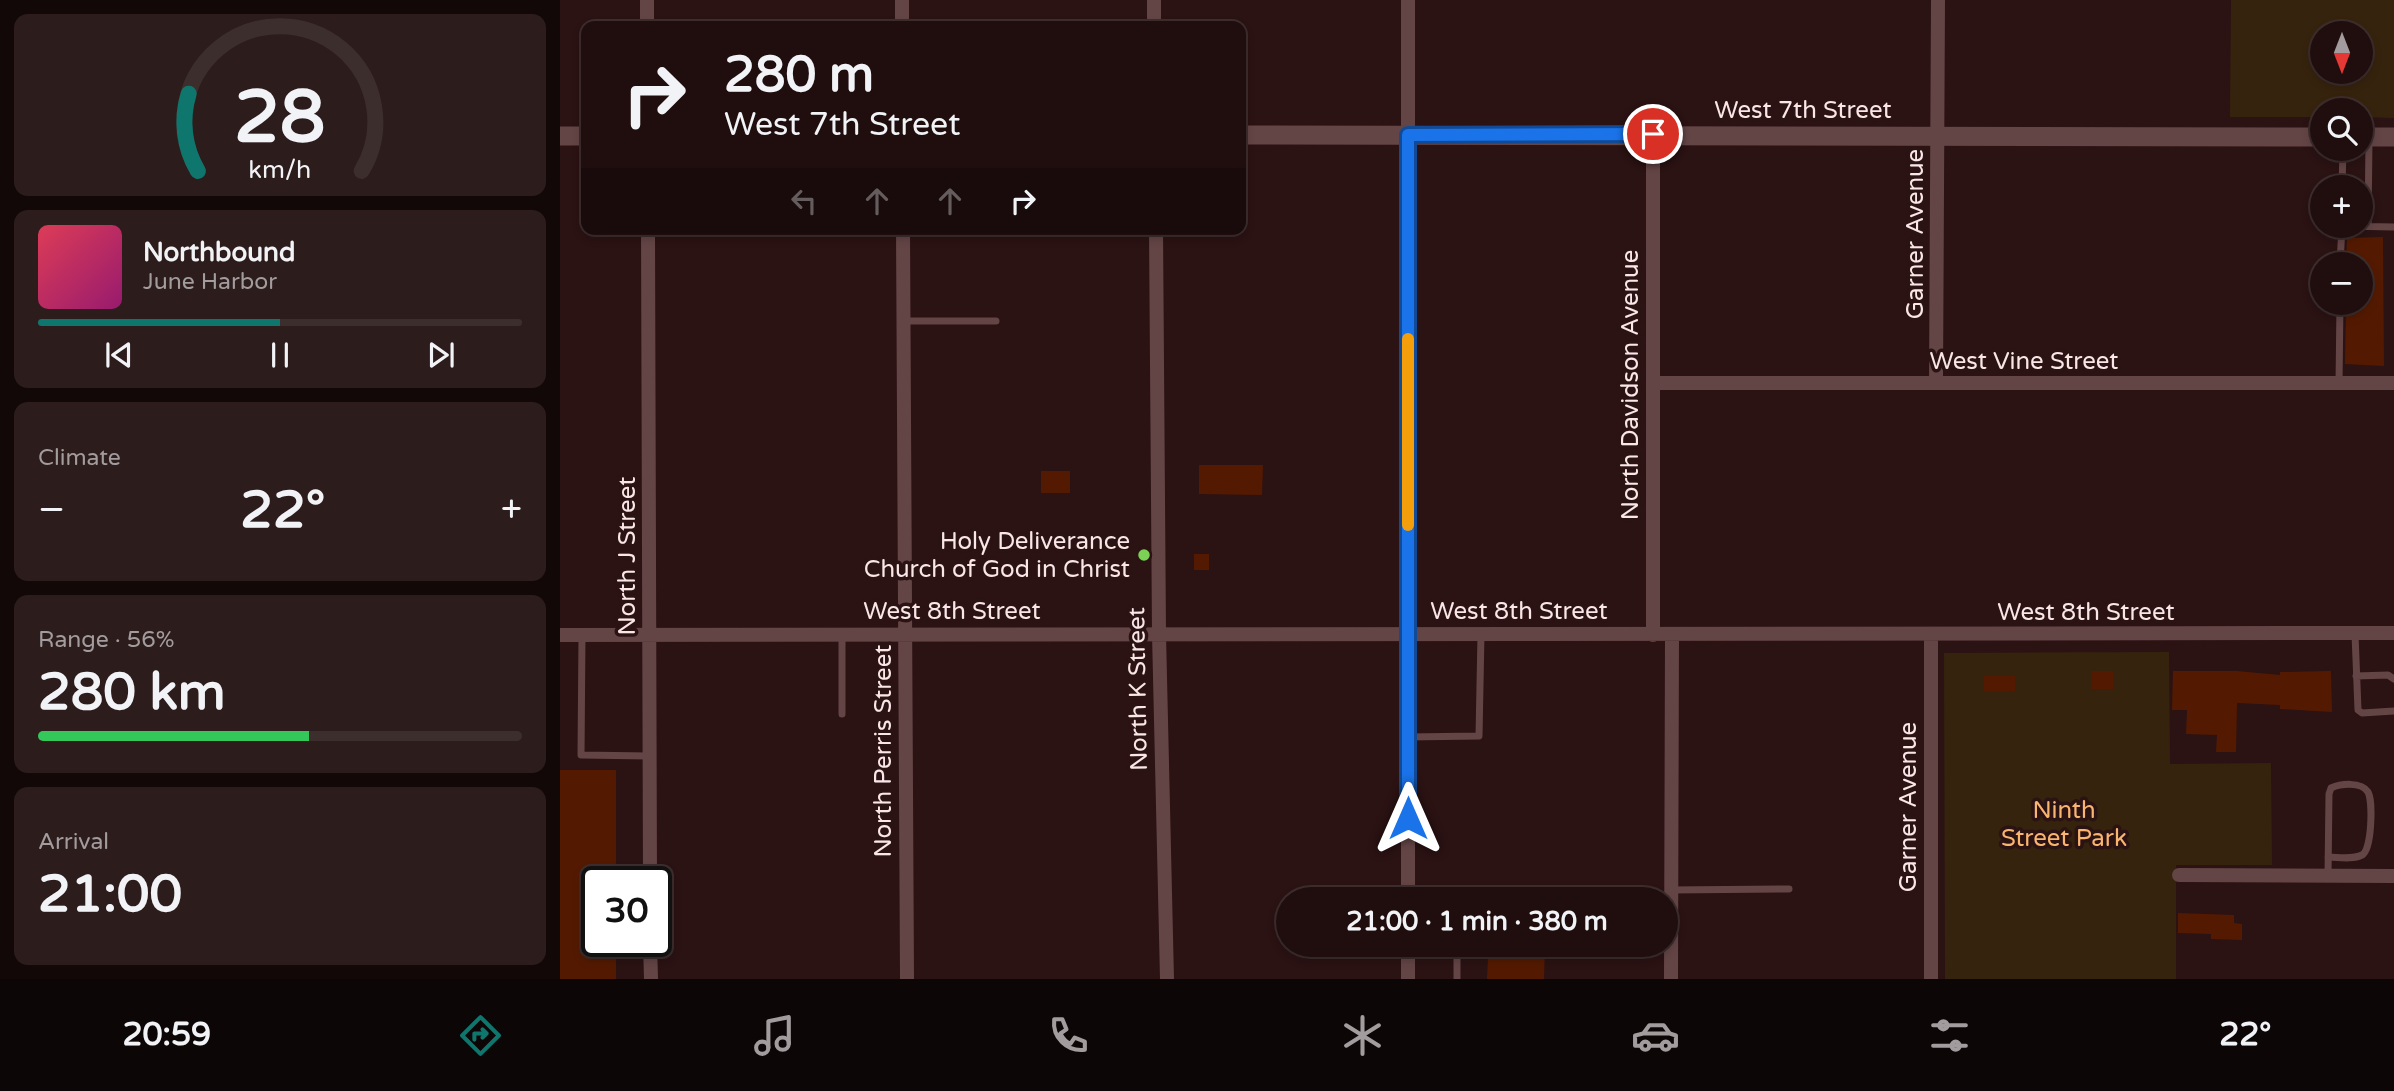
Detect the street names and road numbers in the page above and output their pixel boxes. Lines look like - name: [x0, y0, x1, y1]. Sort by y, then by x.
- street label: West 7th Street: [1714, 96, 1892, 125]
- street label: Garner Avenue: [1901, 149, 1930, 319]
- street label: North Davidson Avenue: [1616, 250, 1645, 520]
- street label: West Vine Street: [1929, 347, 2119, 376]
- street label: North J Street: [613, 477, 642, 635]
- street label: West 8th Street: [863, 597, 1041, 626]
- street label: West 8th Street: [1430, 597, 1608, 626]
- street label: West 8th Street: [1997, 598, 2175, 627]
- street label: North K Street: [1122, 607, 1154, 771]
- street label: North Perris Street: [869, 645, 898, 857]
- street label: Garner Avenue: [1894, 722, 1923, 892]

